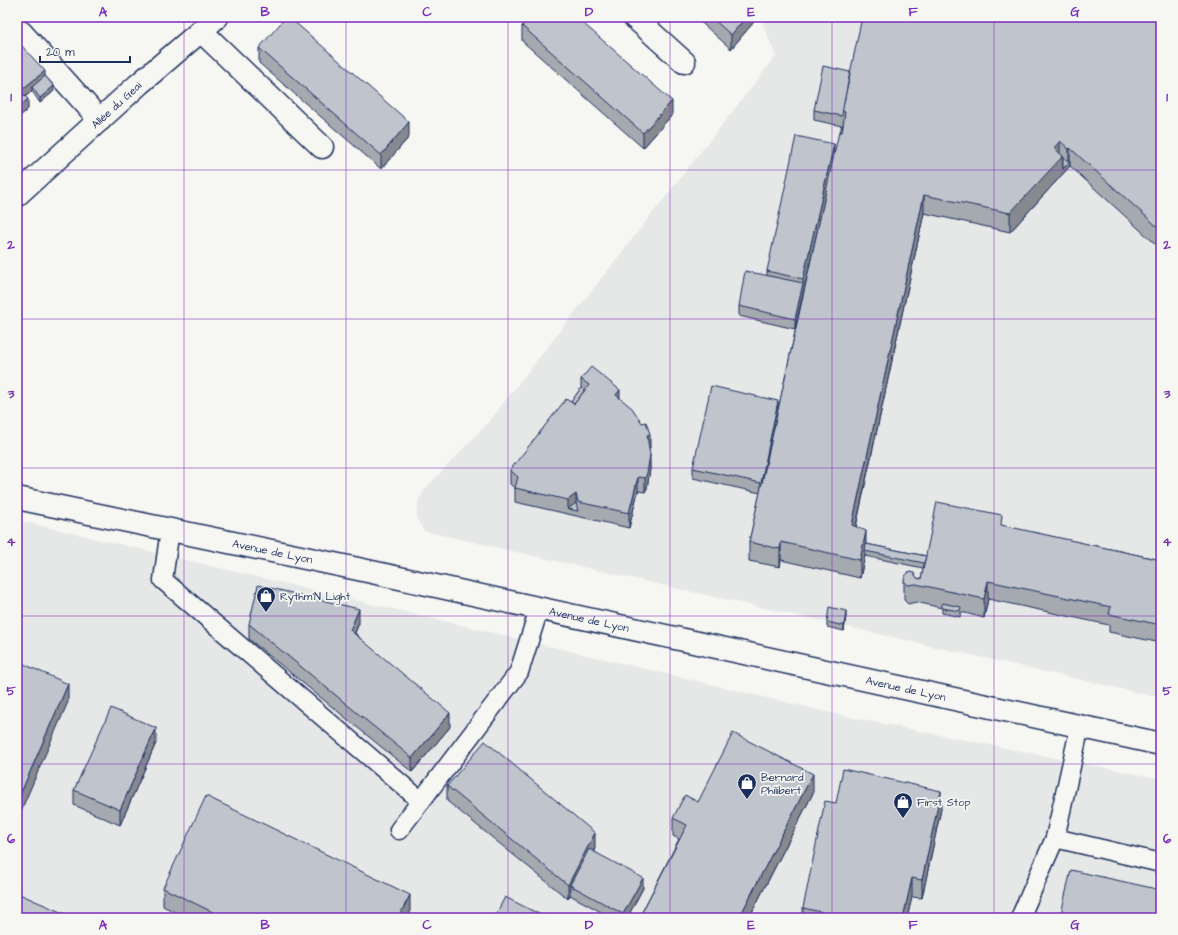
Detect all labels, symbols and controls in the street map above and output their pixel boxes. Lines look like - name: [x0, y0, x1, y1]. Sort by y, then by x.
- text: A: [99, 3, 108, 21]
- text: B: [260, 3, 270, 21]
- text: C: [422, 3, 432, 21]
- text: D: [585, 3, 594, 21]
- text: E: [747, 3, 755, 21]
- text: F: [908, 3, 918, 21]
- text: G: [1070, 3, 1080, 21]
- scale bar: [40, 38, 130, 64]
- text: 20 m: [46, 44, 75, 61]
- street label: Allée du Geai: [88, 78, 145, 132]
- text: 1: [10, 88, 12, 106]
- text: 1: [1166, 88, 1168, 106]
- text: 2: [6, 236, 15, 254]
- text: 2: [1162, 236, 1171, 254]
- text: 3: [7, 385, 15, 403]
- text: 3: [1163, 385, 1171, 403]
- text: 4: [7, 533, 16, 551]
- text: 4: [1163, 533, 1172, 551]
- street label: Avenue de Lyon: [231, 536, 314, 567]
- shop icon: Rythm'N Light: [255, 585, 277, 613]
- place label: Rythm'N Light: [280, 589, 351, 605]
- street label: Avenue de Lyon: [548, 603, 631, 636]
- street label: Avenue de Lyon: [864, 672, 948, 705]
- text: 5: [6, 682, 16, 700]
- text: 5: [1162, 682, 1172, 700]
- place label: Bernard Philibert: [761, 770, 804, 798]
- shop icon: Bernard Philibert: [736, 772, 758, 800]
- shop icon: First Stop: [892, 791, 914, 819]
- place label: First Stop: [917, 795, 971, 810]
- text: 6: [7, 830, 16, 848]
- text: 6: [1163, 830, 1172, 848]
- text: A: [99, 916, 108, 934]
- text: B: [260, 916, 270, 934]
- text: C: [422, 916, 432, 934]
- text: D: [585, 916, 594, 934]
- text: E: [747, 916, 755, 934]
- text: F: [908, 916, 918, 934]
- text: G: [1070, 916, 1080, 934]

